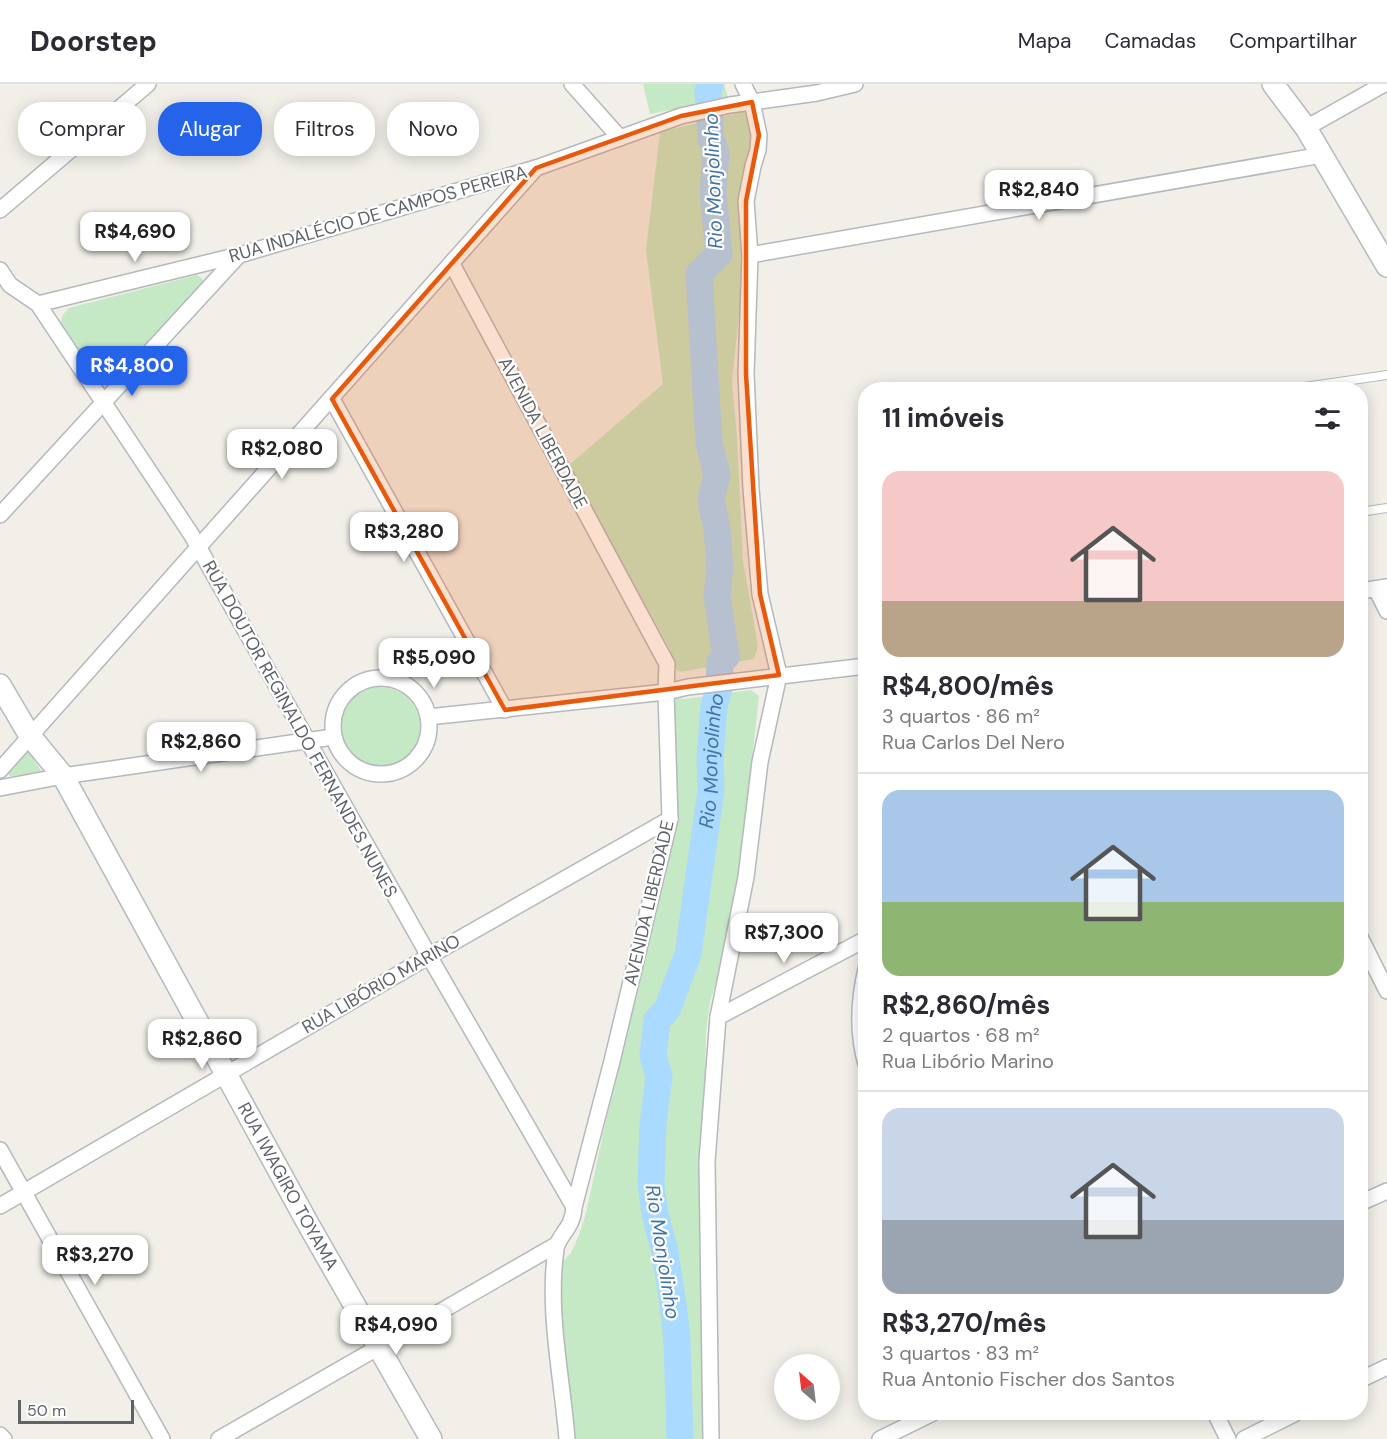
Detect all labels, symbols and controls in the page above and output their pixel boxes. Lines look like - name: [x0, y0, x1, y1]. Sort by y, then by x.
- text: Doorstep: [30, 23, 157, 60]
- text: Mapa: [1018, 27, 1071, 55]
- text: Camadas: [1104, 27, 1196, 55]
- text: Compartilhar: [1229, 27, 1357, 55]
- chip: Comprar: [18, 102, 146, 156]
- chip: Alugar: [158, 102, 262, 156]
- chip: Filtros: [274, 102, 375, 156]
- chip: Novo: [387, 102, 479, 156]
- water label: Rio Monjolinho: [698, 113, 728, 249]
- street label: RUA INDALÉCIO DE CAMPOS PEREIRA: [226, 160, 530, 268]
- pin: R$2,840: [984, 170, 1094, 221]
- text: R$2,840: [999, 176, 1079, 202]
- pin: R$4,690: [80, 212, 190, 263]
- text: R$4,690: [94, 218, 176, 244]
- pin: R$4,800: [77, 346, 187, 397]
- text: R$4,800: [90, 352, 174, 378]
- street label: AVENIDA LIBERDADE: [493, 353, 593, 513]
- text: 11 imóveis: [882, 401, 1005, 435]
- icon: filters: [1311, 402, 1344, 435]
- pin: R$2,080: [227, 429, 337, 480]
- text: R$2,080: [241, 435, 323, 461]
- icon: home: [1059, 510, 1167, 618]
- pin: R$3,280: [349, 512, 459, 563]
- text: R$3,280: [364, 518, 444, 544]
- street label: RUA DOUTOR REGINALDO FERNANDES NUNES: [197, 556, 403, 902]
- pin: R$5,090: [379, 638, 489, 689]
- text: R$5,090: [393, 644, 475, 670]
- text: R$4,800/mês: [882, 669, 1054, 703]
- water label: Rio Monjolinho: [693, 690, 730, 830]
- text: 3 quartos · 86 m²: [882, 703, 1040, 729]
- pin: R$2,860: [146, 722, 256, 773]
- text: R$2,860: [161, 728, 241, 754]
- text: Rua Carlos Del Nero: [882, 729, 1065, 755]
- street label: AVENIDA LIBERDADE: [618, 818, 680, 988]
- icon: home: [1059, 829, 1167, 937]
- pin: R$7,300: [729, 913, 839, 964]
- text: R$7,300: [744, 919, 824, 945]
- street label: RUA LIBÓRIO MARINO: [297, 929, 465, 1039]
- text: R$2,860/mês: [882, 988, 1050, 1022]
- pin: R$2,860: [147, 1019, 257, 1070]
- text: 2 quartos · 68 m²: [882, 1022, 1040, 1048]
- text: R$2,860: [162, 1025, 242, 1051]
- text: Rua Libório Marino: [882, 1048, 1054, 1074]
- street label: RUA IWAGIRO TOYAMA: [232, 1098, 344, 1275]
- icon: home: [1059, 1147, 1167, 1255]
- water label: Rio Monjolinho: [640, 1183, 686, 1321]
- pin: R$3,270: [40, 1235, 150, 1286]
- text: R$3,270: [56, 1241, 134, 1267]
- pin: R$4,090: [341, 1305, 451, 1356]
- text: R$3,270/mês: [882, 1306, 1047, 1340]
- text: R$4,090: [354, 1311, 438, 1337]
- text: 3 quartos · 83 m²: [882, 1340, 1039, 1366]
- north arrow: [774, 1354, 840, 1420]
- map controls: [774, 1354, 840, 1420]
- text: Rua Antonio Fischer dos Santos: [882, 1366, 1175, 1392]
- scale bar: [18, 1397, 134, 1424]
- text: 50 m: [27, 1400, 66, 1421]

